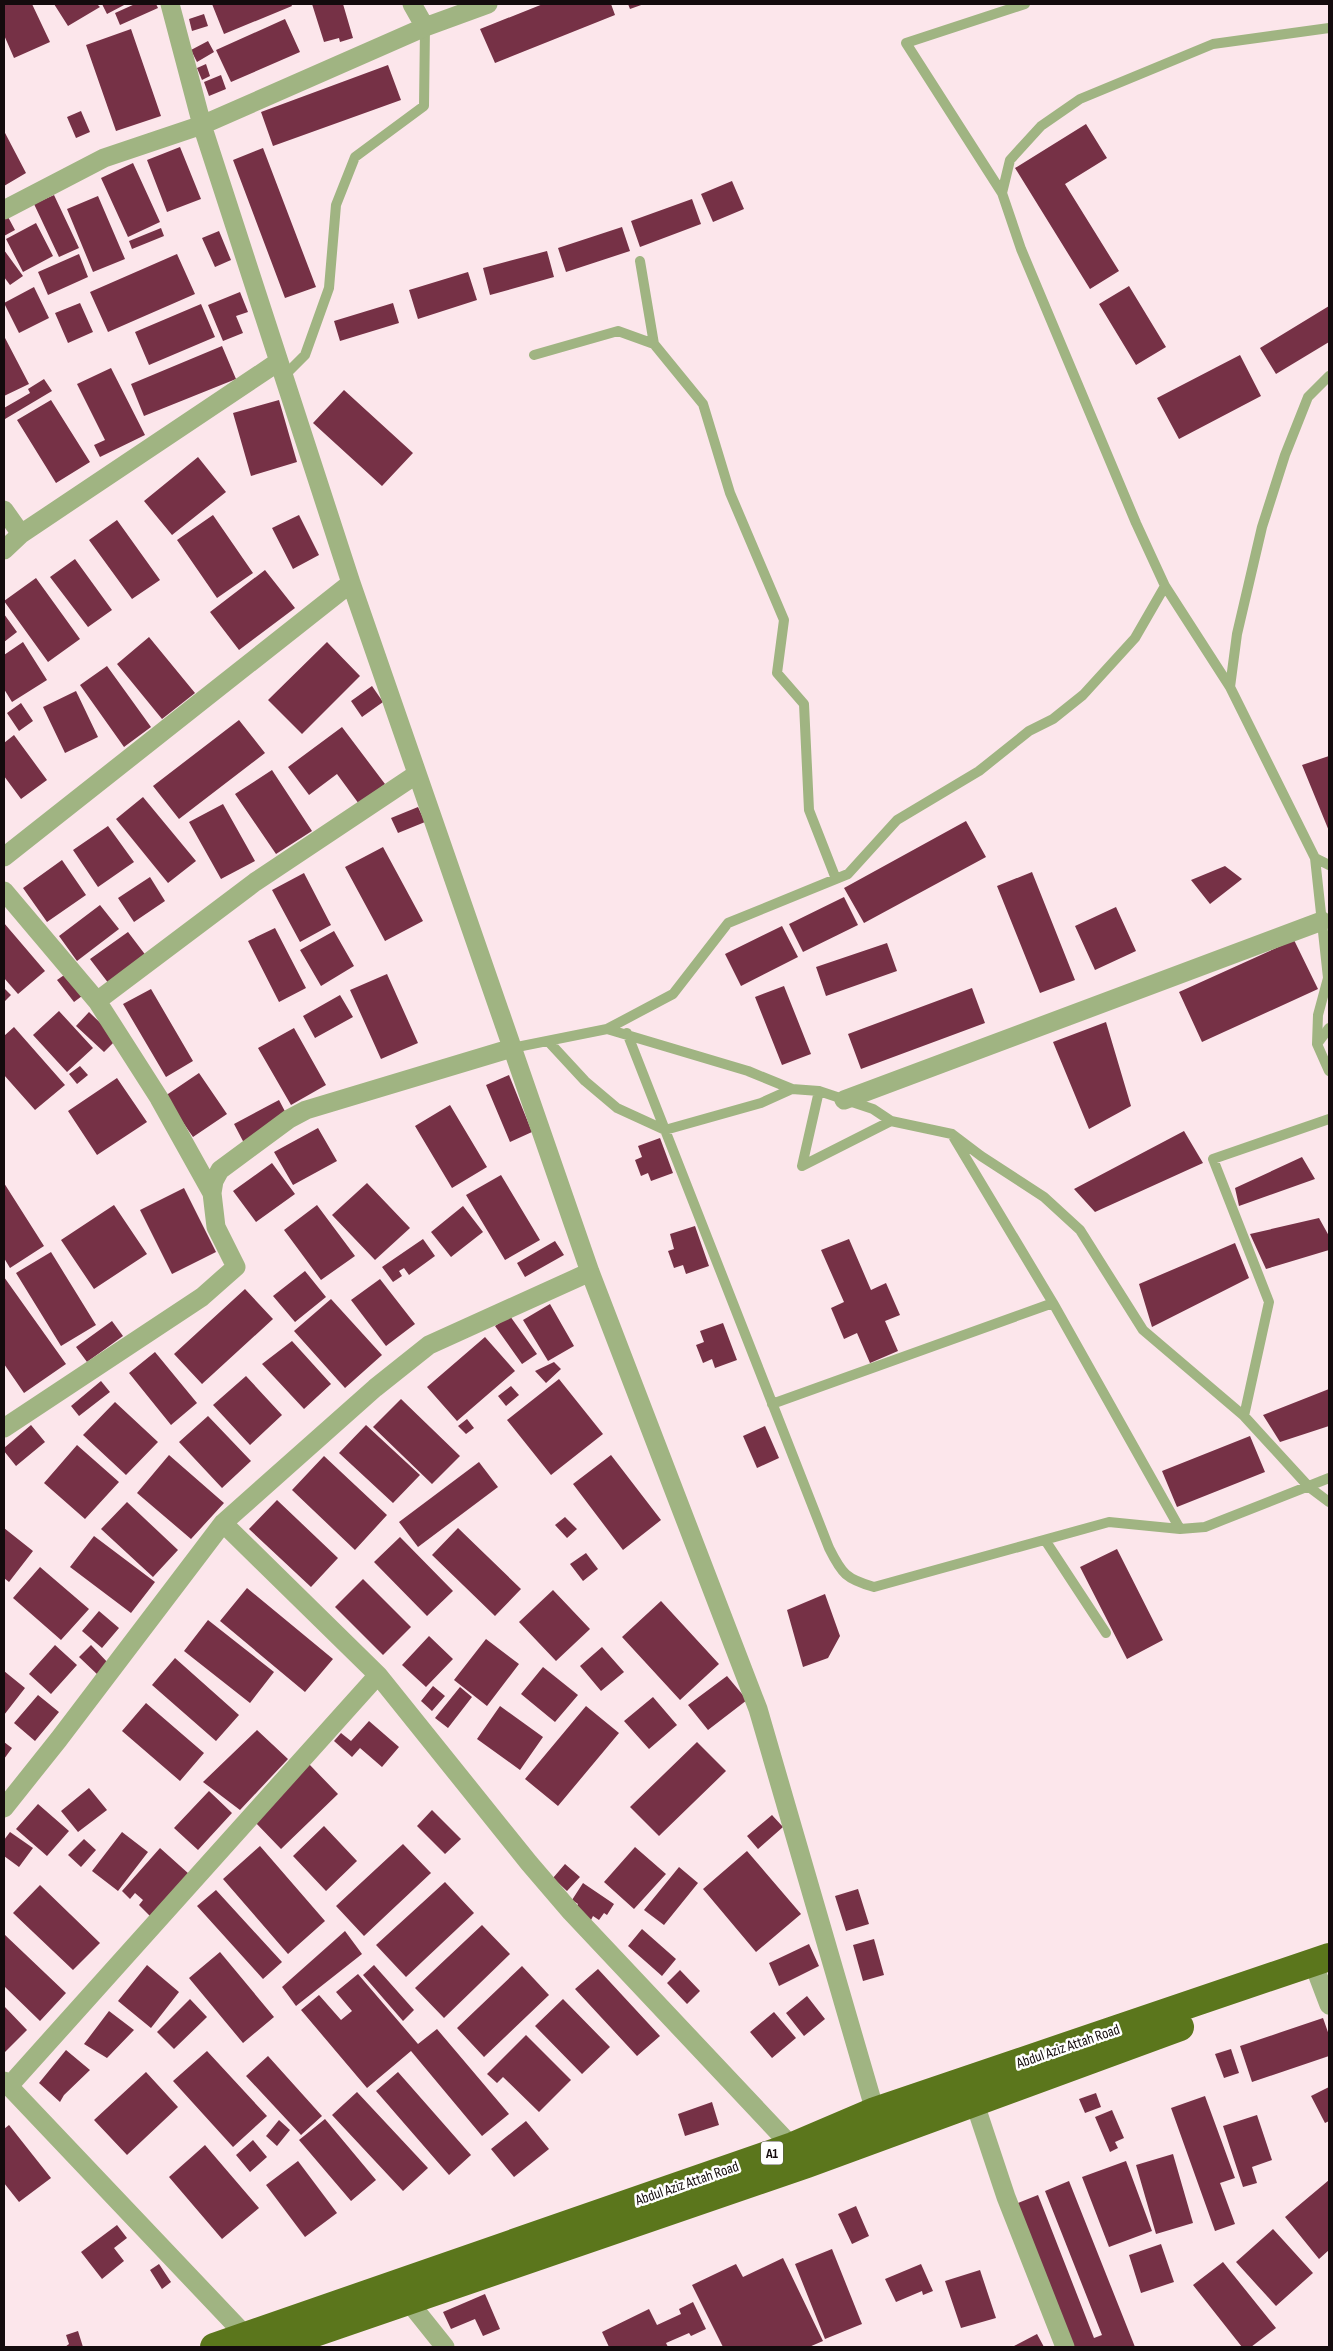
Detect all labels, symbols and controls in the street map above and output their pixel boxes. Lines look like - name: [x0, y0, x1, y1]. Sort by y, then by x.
- street label: Abdul Aziz Attah Road: [1013, 2020, 1122, 2073]
- road number: A1: [761, 2142, 783, 2164]
- street label: Abdul Aziz Attah Road: [632, 2157, 741, 2210]

